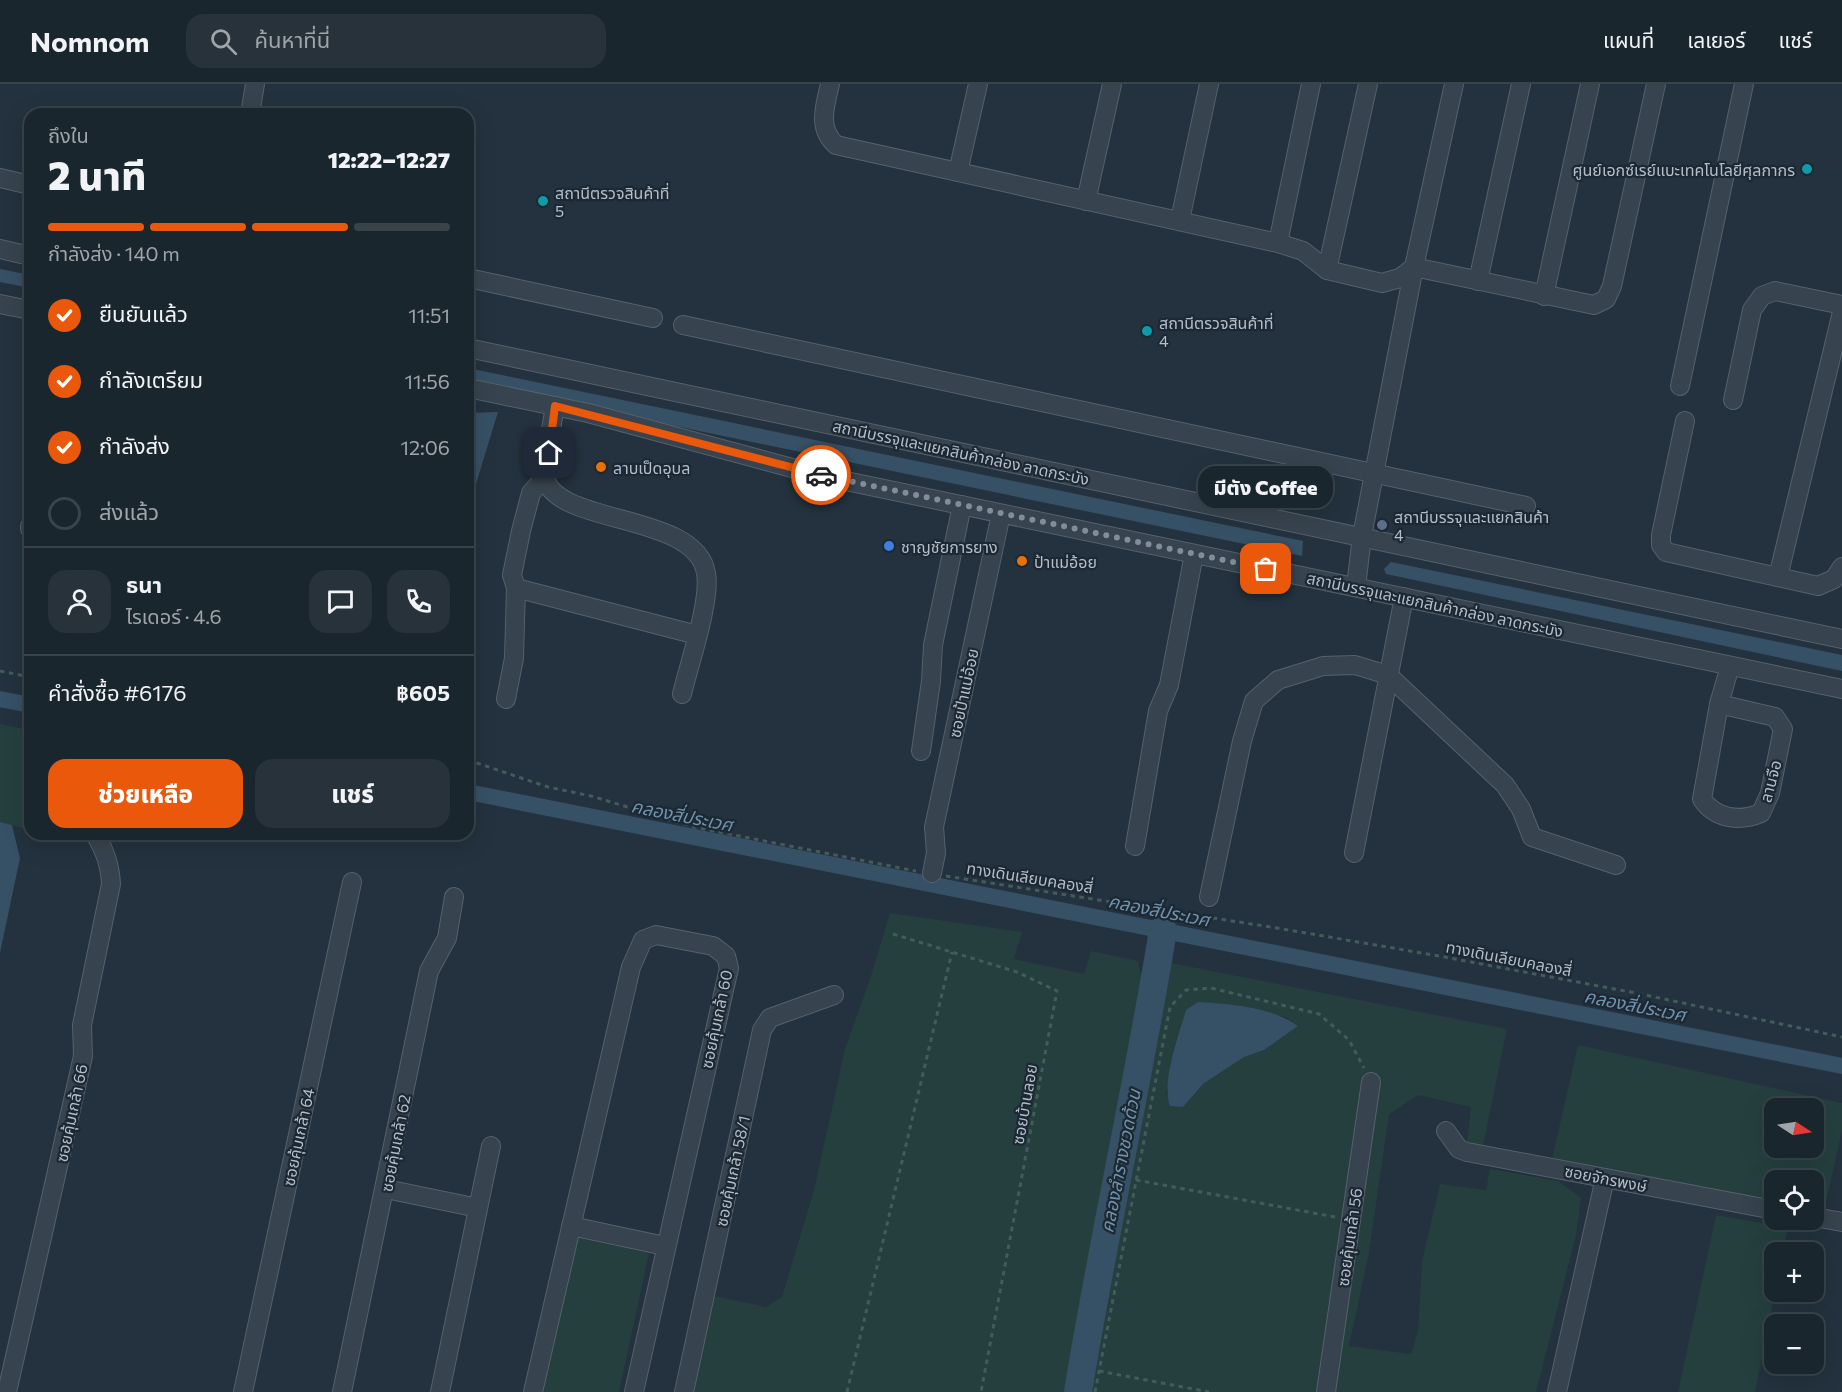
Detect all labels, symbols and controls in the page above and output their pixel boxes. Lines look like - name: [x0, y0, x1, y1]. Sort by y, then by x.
- search box: [186, 14, 606, 68]
- text: Nomnom: [30, 24, 150, 58]
- icon: search: [207, 25, 240, 58]
- text: ค้นหาที่นี่: [255, 26, 330, 53]
- text: แผนที่: [1603, 27, 1654, 52]
- text: เลเยอร์: [1687, 27, 1746, 52]
- text: แชร์: [1779, 27, 1812, 52]
- text: ถึงใน: [48, 123, 89, 147]
- text: 12:22–12:27: [328, 146, 450, 173]
- text: 2 นาที: [48, 150, 146, 198]
- place label: ศูนย์เอกซ์เรย์แบะเทคโนโลยีศุลกากร: [1573, 160, 1795, 180]
- marker: ศูนย์เอกซ์เรย์แบะเทคโนโลยีศุลกากร: [1800, 162, 1814, 176]
- place label: สถานีตรวจสินค้าที่ 5: [555, 182, 669, 220]
- marker: สถานีตรวจสินค้าที่ 5: [536, 194, 550, 208]
- text: กำลังส่ง · 140 m: [48, 241, 180, 265]
- icon: check: [48, 299, 81, 332]
- text: ยืนยันแล้ว: [99, 300, 188, 327]
- text: 11:51: [408, 303, 450, 327]
- place label: สถานีตรวจสินค้าที่ 4: [1159, 312, 1273, 350]
- marker: สถานีตรวจสินค้าที่ 4: [1140, 324, 1154, 338]
- icon: check: [48, 365, 81, 398]
- text: กำลังเตรียม: [99, 366, 203, 393]
- text: 11:56: [405, 369, 450, 393]
- street label: สถานีบรรจุและแยกสินค้ากล่อง ลาดกระบัง: [831, 416, 1091, 489]
- pin: [523, 427, 574, 478]
- icon: check: [48, 431, 81, 464]
- text: กำลังส่ง: [99, 432, 170, 459]
- text: 12:06: [400, 435, 450, 459]
- icon: home: [532, 436, 565, 469]
- courier: [791, 445, 851, 505]
- place label: ลาบเป็ดอุบล: [613, 458, 690, 478]
- icon: car: [805, 459, 838, 492]
- marker: ลาบเป็ดอุบล: [594, 460, 608, 474]
- callout: มีตัง Coffee: [1198, 467, 1334, 509]
- text: มีตัง Coffee: [1213, 475, 1318, 499]
- text: ส่งแล้ว: [99, 498, 159, 525]
- place label: สถานีบรรจุและแยกสินค้า 4: [1394, 507, 1549, 544]
- marker: สถานีบรรจุและแยกสินค้า 4: [1375, 518, 1389, 532]
- place label: ชาญชัยการยาง: [901, 537, 998, 556]
- marker: ชาญชัยการยาง: [882, 539, 896, 553]
- pin: [1240, 543, 1291, 594]
- place label: ป้าแม่อ้อย: [1034, 552, 1097, 571]
- icon: bag: [1249, 552, 1282, 585]
- marker: ป้าแม่อ้อย: [1015, 554, 1029, 568]
- street label: สถานีบรรจุและแยกสินค้ากล่อง ลาดกระบัง: [1305, 568, 1565, 641]
- button: person: [48, 570, 111, 633]
- button: chat: [309, 570, 372, 633]
- button: phone: [387, 570, 450, 633]
- text: ธนา: [126, 571, 162, 598]
- text: ไรเดอร์ · 4.6: [126, 604, 222, 628]
- street label: ซอยป้าแม่อ้อย: [944, 647, 982, 739]
- text: คำสั่งซื้อ #6176: [48, 679, 187, 706]
- text: ฿605: [396, 679, 450, 706]
- street label: ลานจือ: [1755, 758, 1785, 804]
- button: ช่วยเหลือ: [48, 759, 243, 828]
- button: แชร์: [255, 759, 450, 828]
- water label: คลองสี่ประเวศ: [630, 793, 736, 836]
- street label: ทางเดินเลียบคลองสี่: [965, 857, 1095, 896]
- water label: คลองสี่ประเวศ: [1107, 888, 1213, 931]
- street label: ทางเดินเลียบคลองสี่: [1444, 935, 1574, 980]
- street label: ซอยคุ้มเกล้า 60: [696, 968, 737, 1070]
- water label: คลองสี่ประเวศ: [1583, 983, 1689, 1026]
- street label: ซอยคุ้มเกล้า 66: [51, 1062, 92, 1164]
- street label: ซอยบ้านลอย: [1008, 1062, 1040, 1146]
- street label: ซอยคุ้มเกล้า 64: [278, 1086, 319, 1188]
- water label: คลองลำรางชวดด้วน: [1095, 1087, 1145, 1235]
- street label: ซอยคุ้มเกล้า 62: [376, 1093, 415, 1193]
- north arrow: [1764, 1098, 1824, 1158]
- map controls: [1764, 1098, 1824, 1374]
- street label: ซอยคุ้มเกล้า 58/1: [711, 1114, 754, 1228]
- street label: ซอยจักรพงษ์: [1563, 1161, 1649, 1195]
- button: locate: [1764, 1170, 1824, 1230]
- street label: ซอยคุ้มเกล้า 56: [1333, 1187, 1366, 1288]
- button: +: [1764, 1242, 1824, 1302]
- button: −: [1764, 1314, 1824, 1374]

